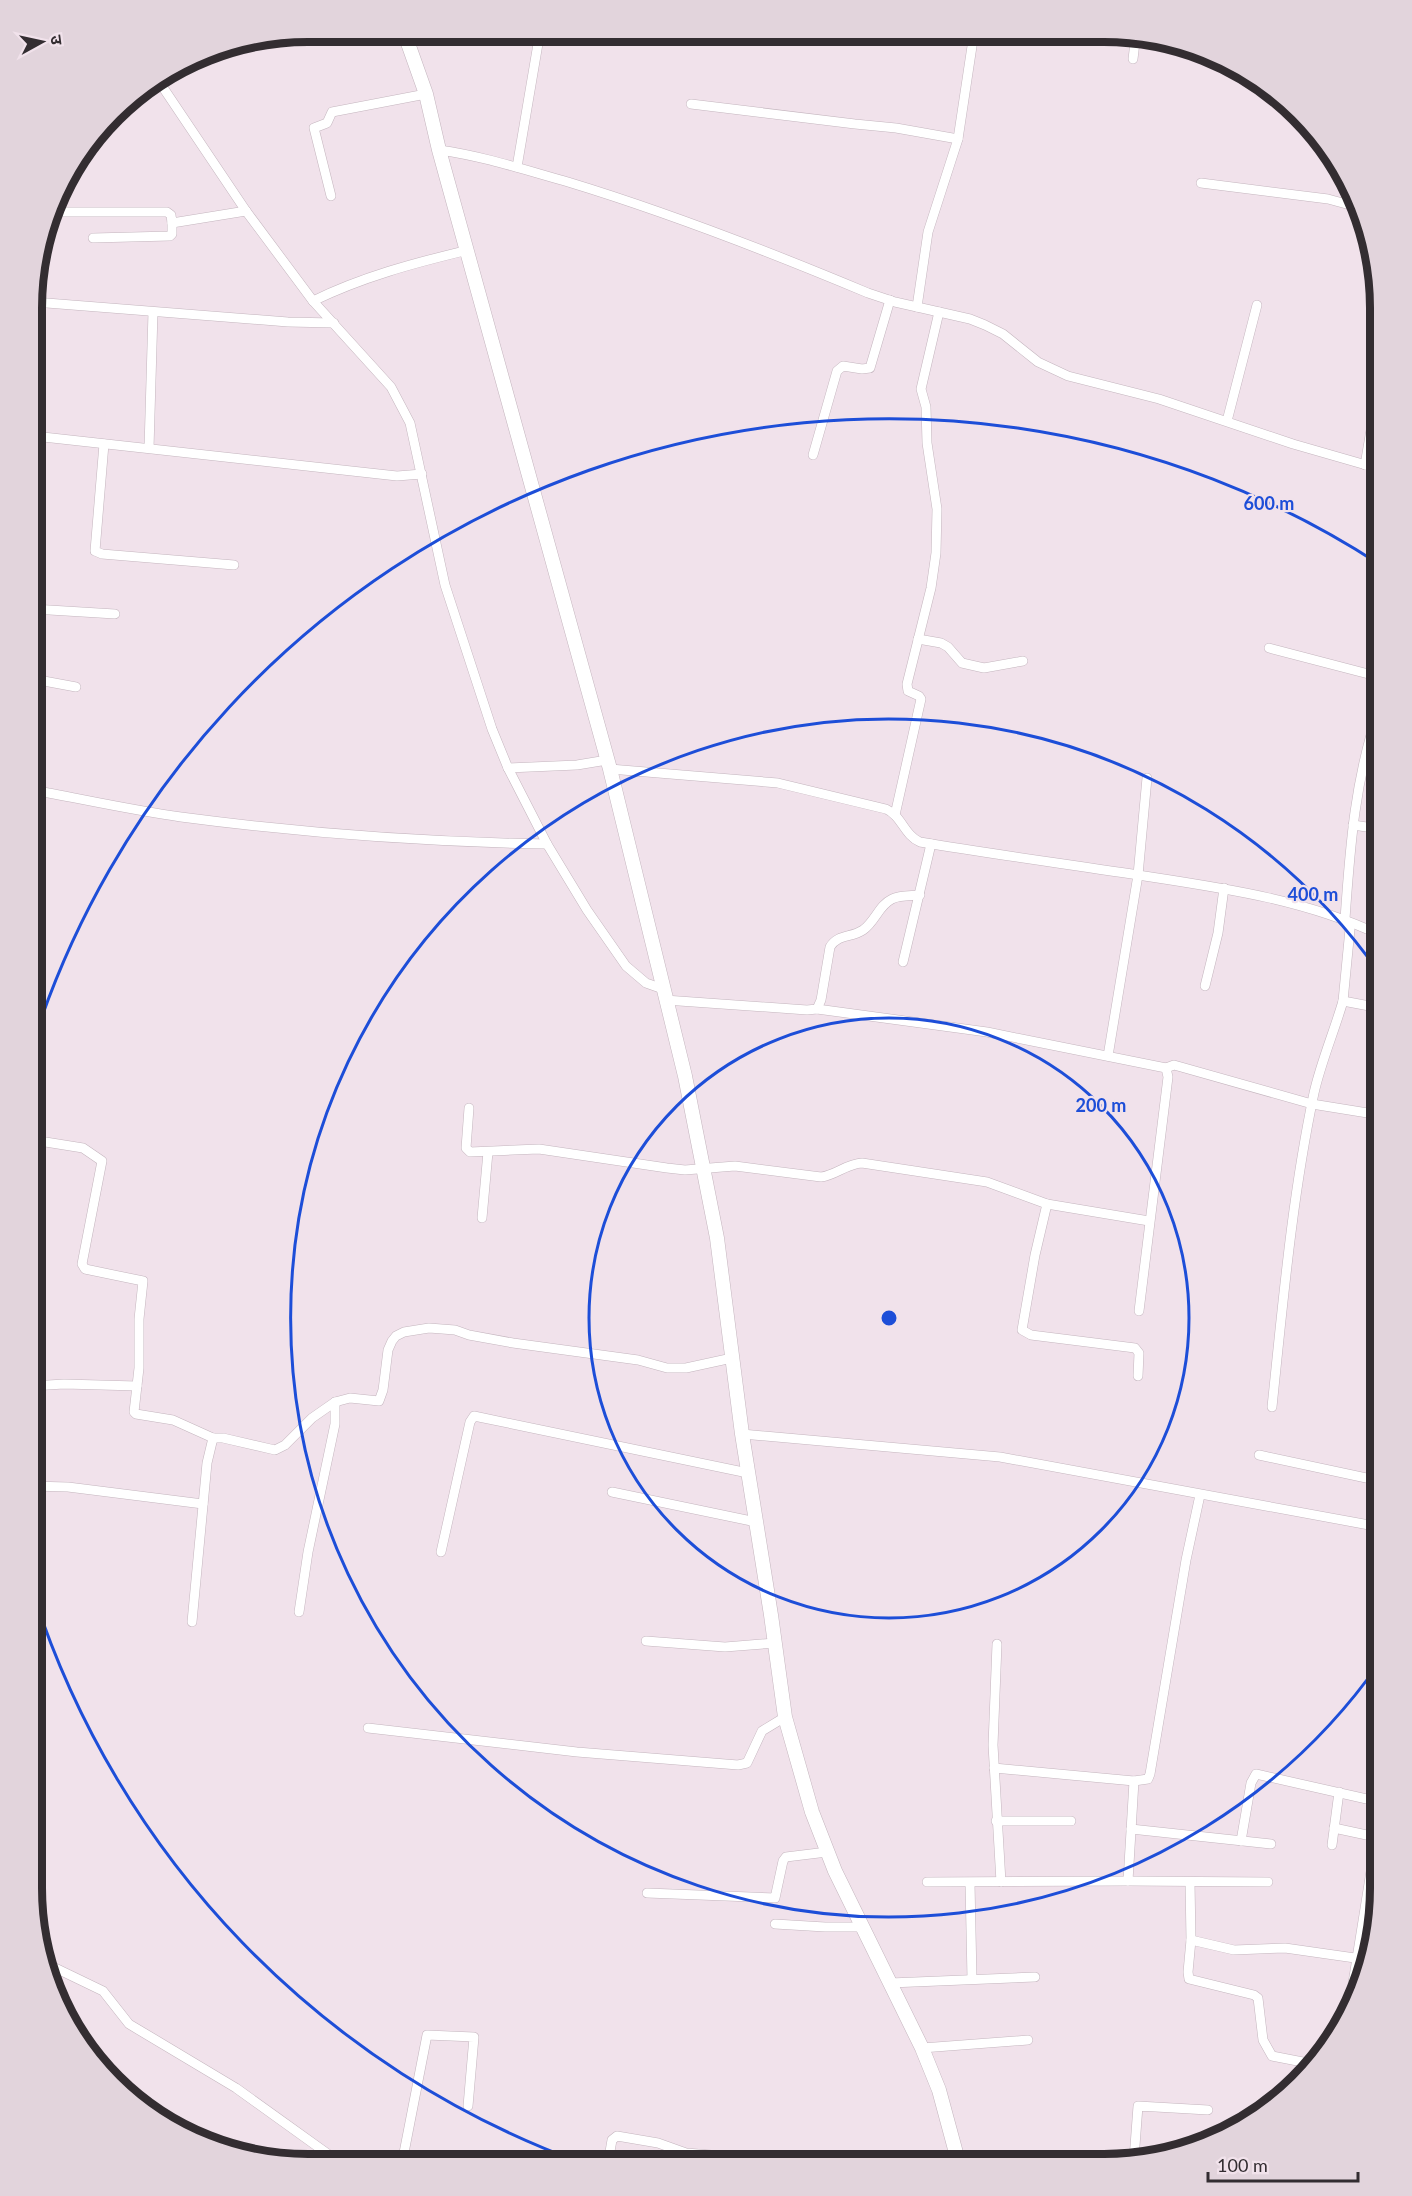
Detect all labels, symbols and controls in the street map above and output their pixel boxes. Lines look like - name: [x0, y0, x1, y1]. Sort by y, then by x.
- north arrow: [12, 12, 72, 72]
- text: उ: [47, 34, 67, 46]
- text: 600 m: [1244, 492, 1294, 514]
- text: 400 m: [1288, 883, 1338, 905]
- text: 200 m: [1076, 1094, 1126, 1116]
- centre of rings: [879, 1308, 899, 1328]
- scale bar: [1208, 2145, 1358, 2183]
- text: 100 m: [1217, 2154, 1268, 2176]

